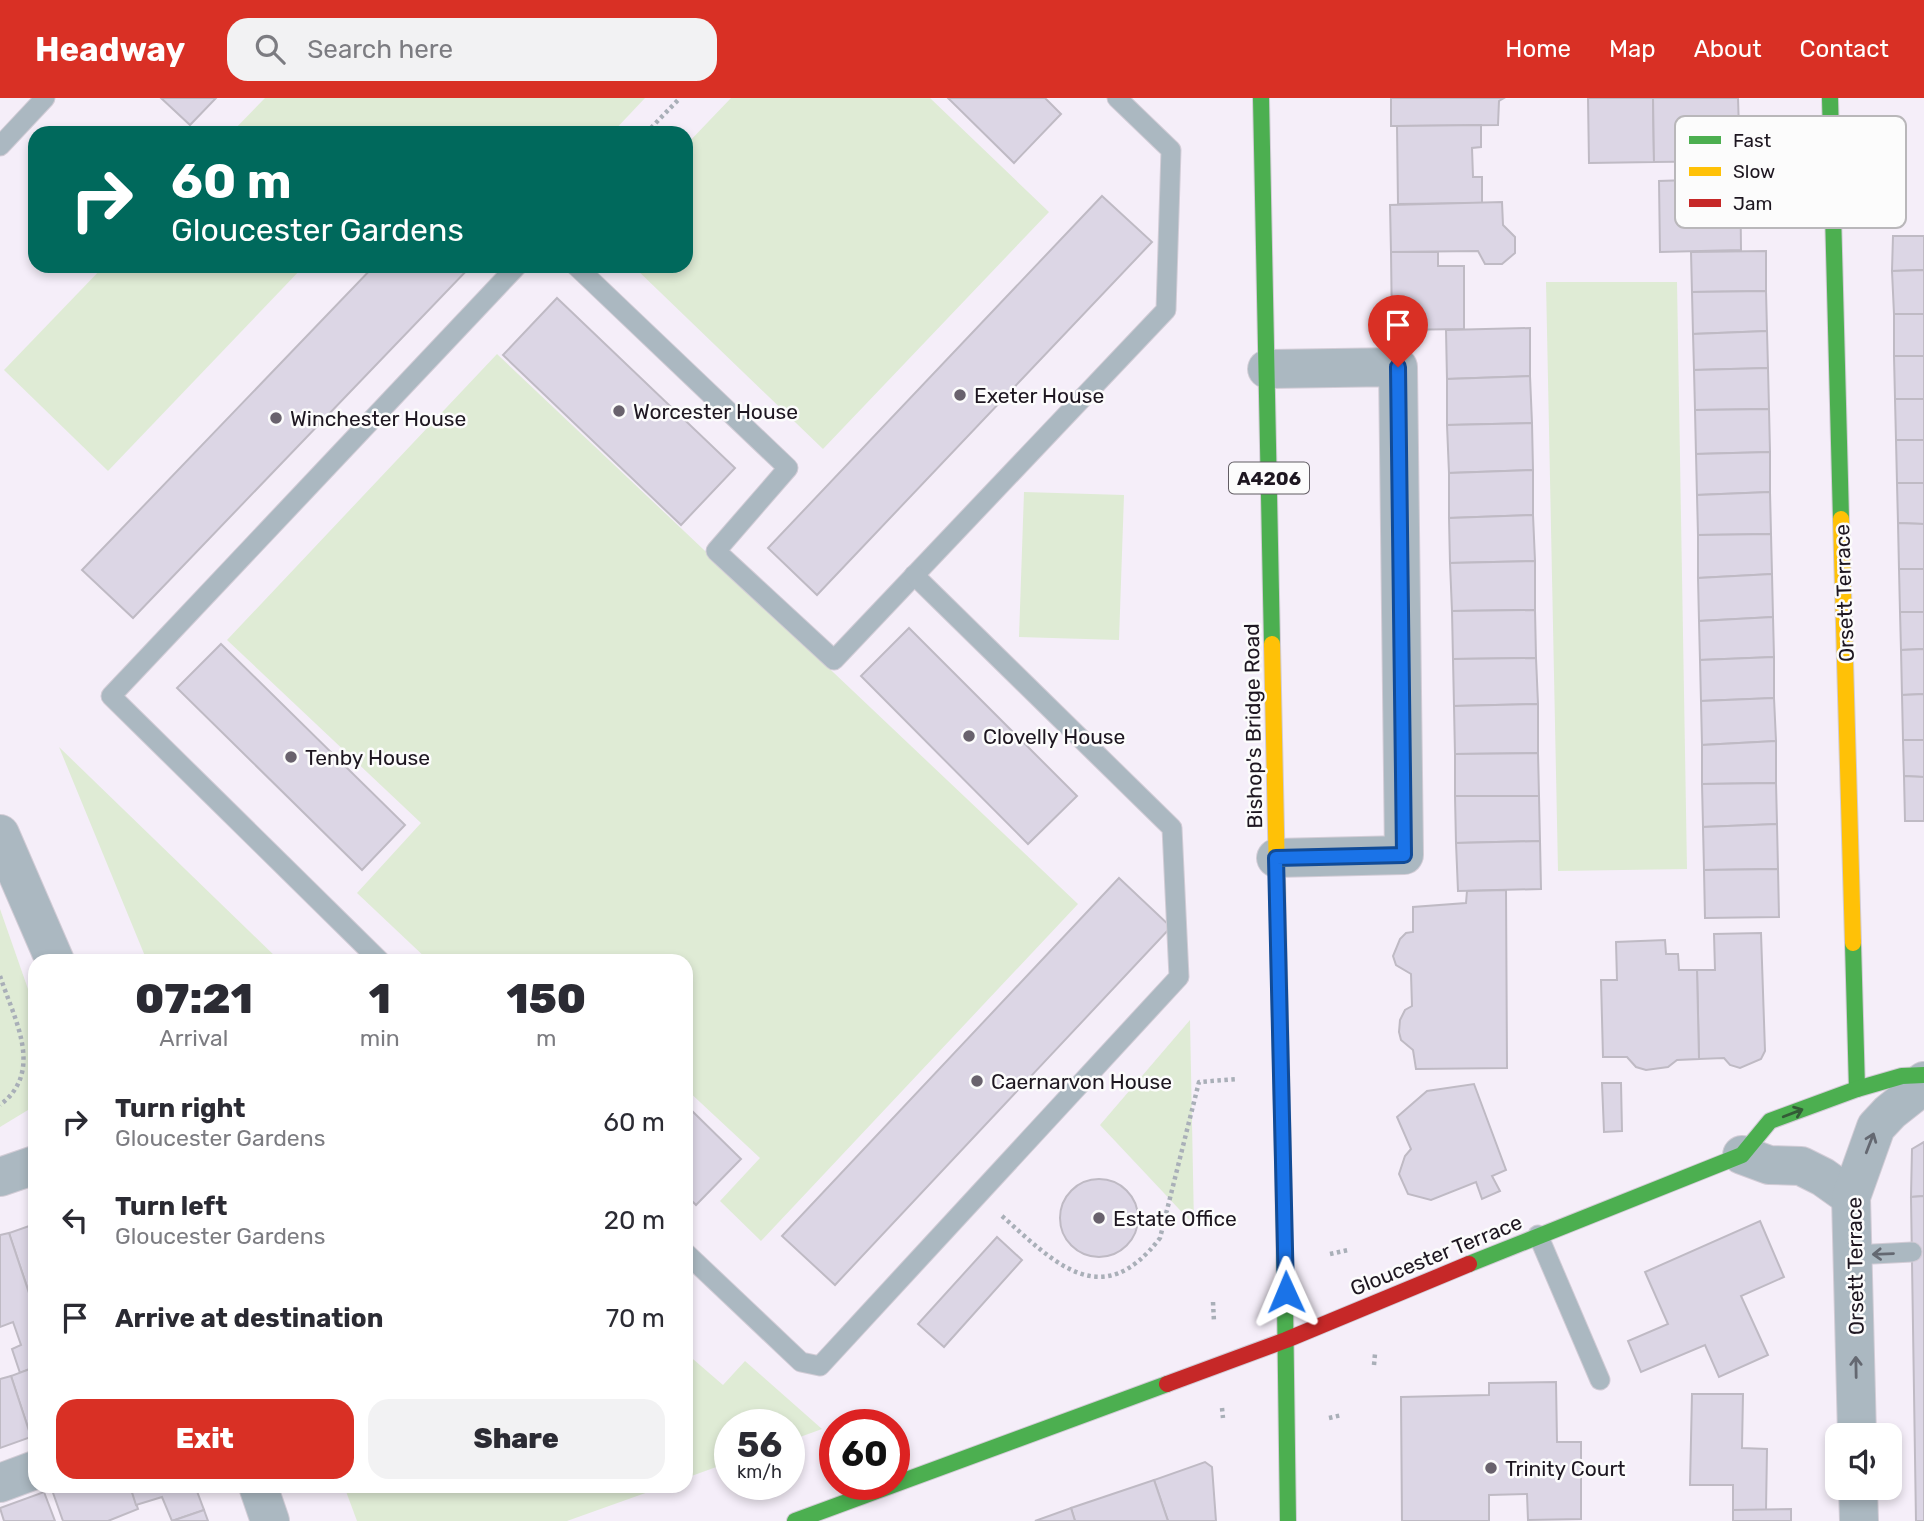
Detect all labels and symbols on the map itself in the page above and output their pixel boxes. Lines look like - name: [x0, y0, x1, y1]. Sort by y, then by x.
- legend: [1675, 116, 1906, 228]
- text: Fast: [1733, 129, 1772, 152]
- text: Slow: [1733, 160, 1775, 183]
- text: Jam: [1733, 192, 1772, 215]
- pin: [1368, 295, 1428, 367]
- place label: Exeter House: [974, 383, 1104, 408]
- marker: Exeter House: [952, 387, 968, 403]
- place label: Worcester House: [633, 399, 798, 424]
- marker: Worcester House: [611, 403, 627, 419]
- place label: Winchester House: [290, 406, 466, 431]
- marker: Winchester House: [268, 410, 284, 426]
- road number: A4206: [1229, 462, 1309, 494]
- street label: Orsett Terrace: [1829, 523, 1859, 663]
- street label: Bishop's Bridge Road: [1239, 623, 1267, 829]
- place label: Clovelly House: [983, 724, 1125, 749]
- marker: Clovelly House: [961, 728, 977, 744]
- place label: Tenby House: [305, 745, 430, 770]
- marker: Tenby House: [283, 749, 299, 765]
- place label: Caernarvon House: [991, 1069, 1172, 1094]
- marker: Caernarvon House: [969, 1073, 985, 1089]
- one-way arrow: [1781, 1105, 1803, 1118]
- one-way arrow: [1864, 1132, 1877, 1154]
- street label: Orsett Terrace: [1841, 1197, 1869, 1335]
- place label: Estate Office: [1113, 1206, 1237, 1231]
- street label: Gloucester Terrace: [1347, 1209, 1525, 1301]
- marker: Estate Office: [1091, 1210, 1107, 1226]
- one-way arrow: [1872, 1247, 1895, 1260]
- position arrow: [1249, 1255, 1323, 1329]
- one-way arrow: [1849, 1356, 1863, 1379]
- speed limit sign: 60: [819, 1409, 910, 1500]
- place label: Trinity Court: [1505, 1456, 1626, 1481]
- marker: Trinity Court: [1483, 1460, 1499, 1476]

